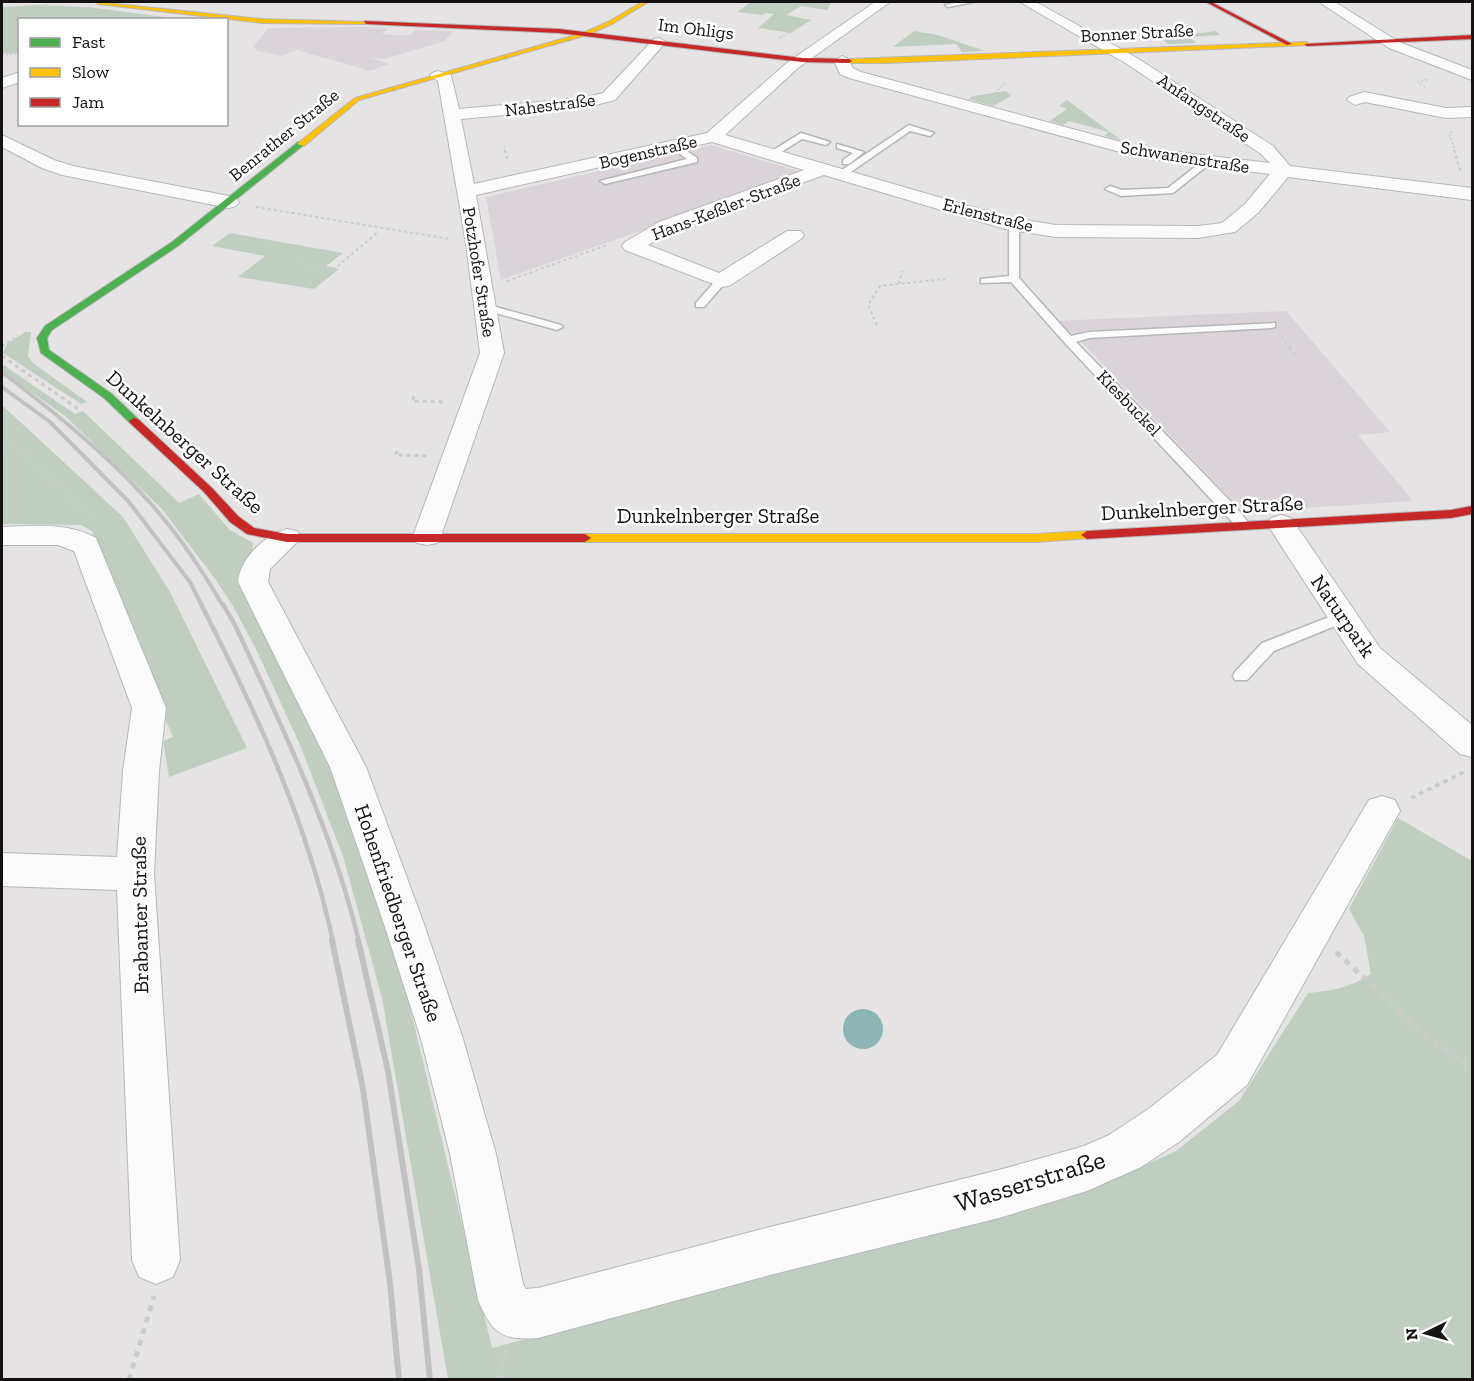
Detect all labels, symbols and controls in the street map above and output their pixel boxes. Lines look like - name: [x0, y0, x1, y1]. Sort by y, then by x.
- street label: Im Ohligs: [657, 13, 735, 45]
- legend: [18, 18, 228, 126]
- street label: Bonner Straße: [1080, 19, 1194, 47]
- text: Fast: [72, 31, 105, 53]
- text: Slow: [72, 61, 109, 83]
- street label: Anfangstraße: [1153, 69, 1255, 147]
- street label: Benrather Straße: [225, 84, 343, 186]
- street label: Nahestraße: [503, 89, 597, 121]
- text: Jam: [72, 91, 104, 113]
- street label: Bogenstraße: [597, 130, 699, 174]
- street label: Schwanenstraße: [1119, 136, 1251, 178]
- street label: Hans-Keßler-Straße: [649, 169, 803, 245]
- street label: Erlenstraße: [940, 193, 1036, 237]
- street label: Potzhofer Straße: [458, 205, 500, 339]
- street label: Dunkelnberger Straße: [102, 365, 269, 519]
- street label: Kiesbuckel: [1092, 365, 1166, 441]
- street label: Dunkelnberger Straße: [1100, 490, 1304, 525]
- street label: Dunkelnberger Straße: [617, 503, 819, 528]
- street label: Naturpark: [1306, 570, 1381, 662]
- street label: Hohenfriedberger Straße: [349, 801, 448, 1025]
- street label: Brabanter Straße: [126, 836, 153, 994]
- street label: Wasserstraße: [951, 1143, 1109, 1219]
- north arrow: [1396, 1303, 1456, 1363]
- text: N: [1402, 1327, 1422, 1341]

